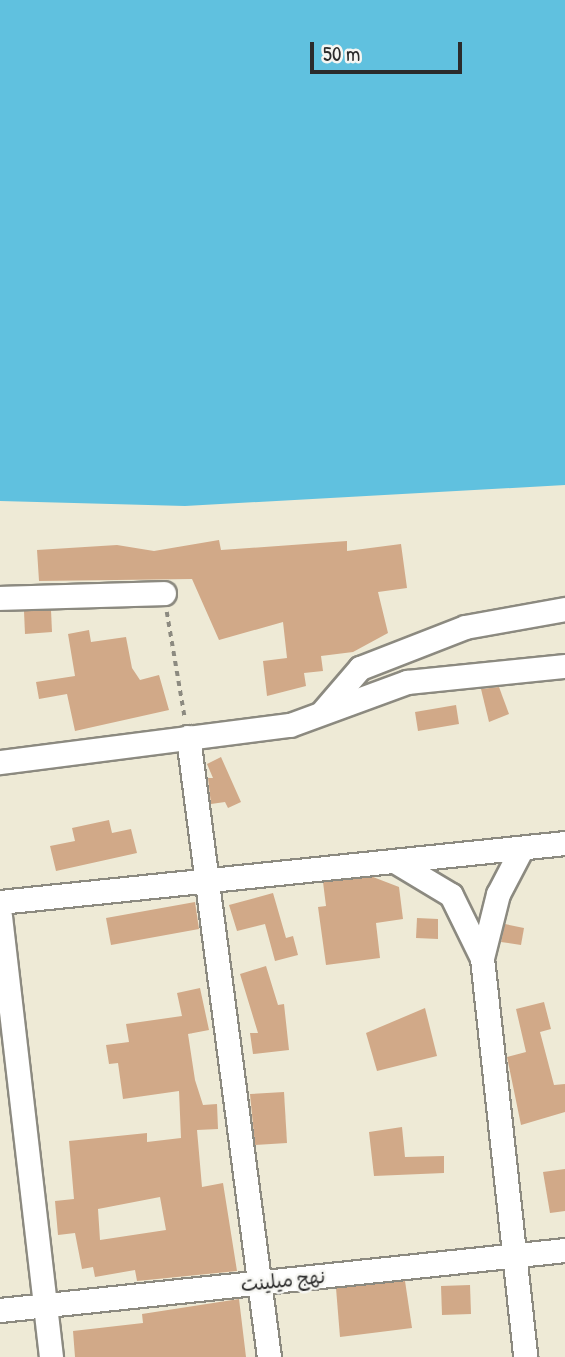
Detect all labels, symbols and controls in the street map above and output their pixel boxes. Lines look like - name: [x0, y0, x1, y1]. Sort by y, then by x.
- scale bar: [313, 28, 465, 72]
- text: 50 m: [323, 39, 360, 68]
- street label: نهج ميلينت: [240, 1265, 326, 1297]

